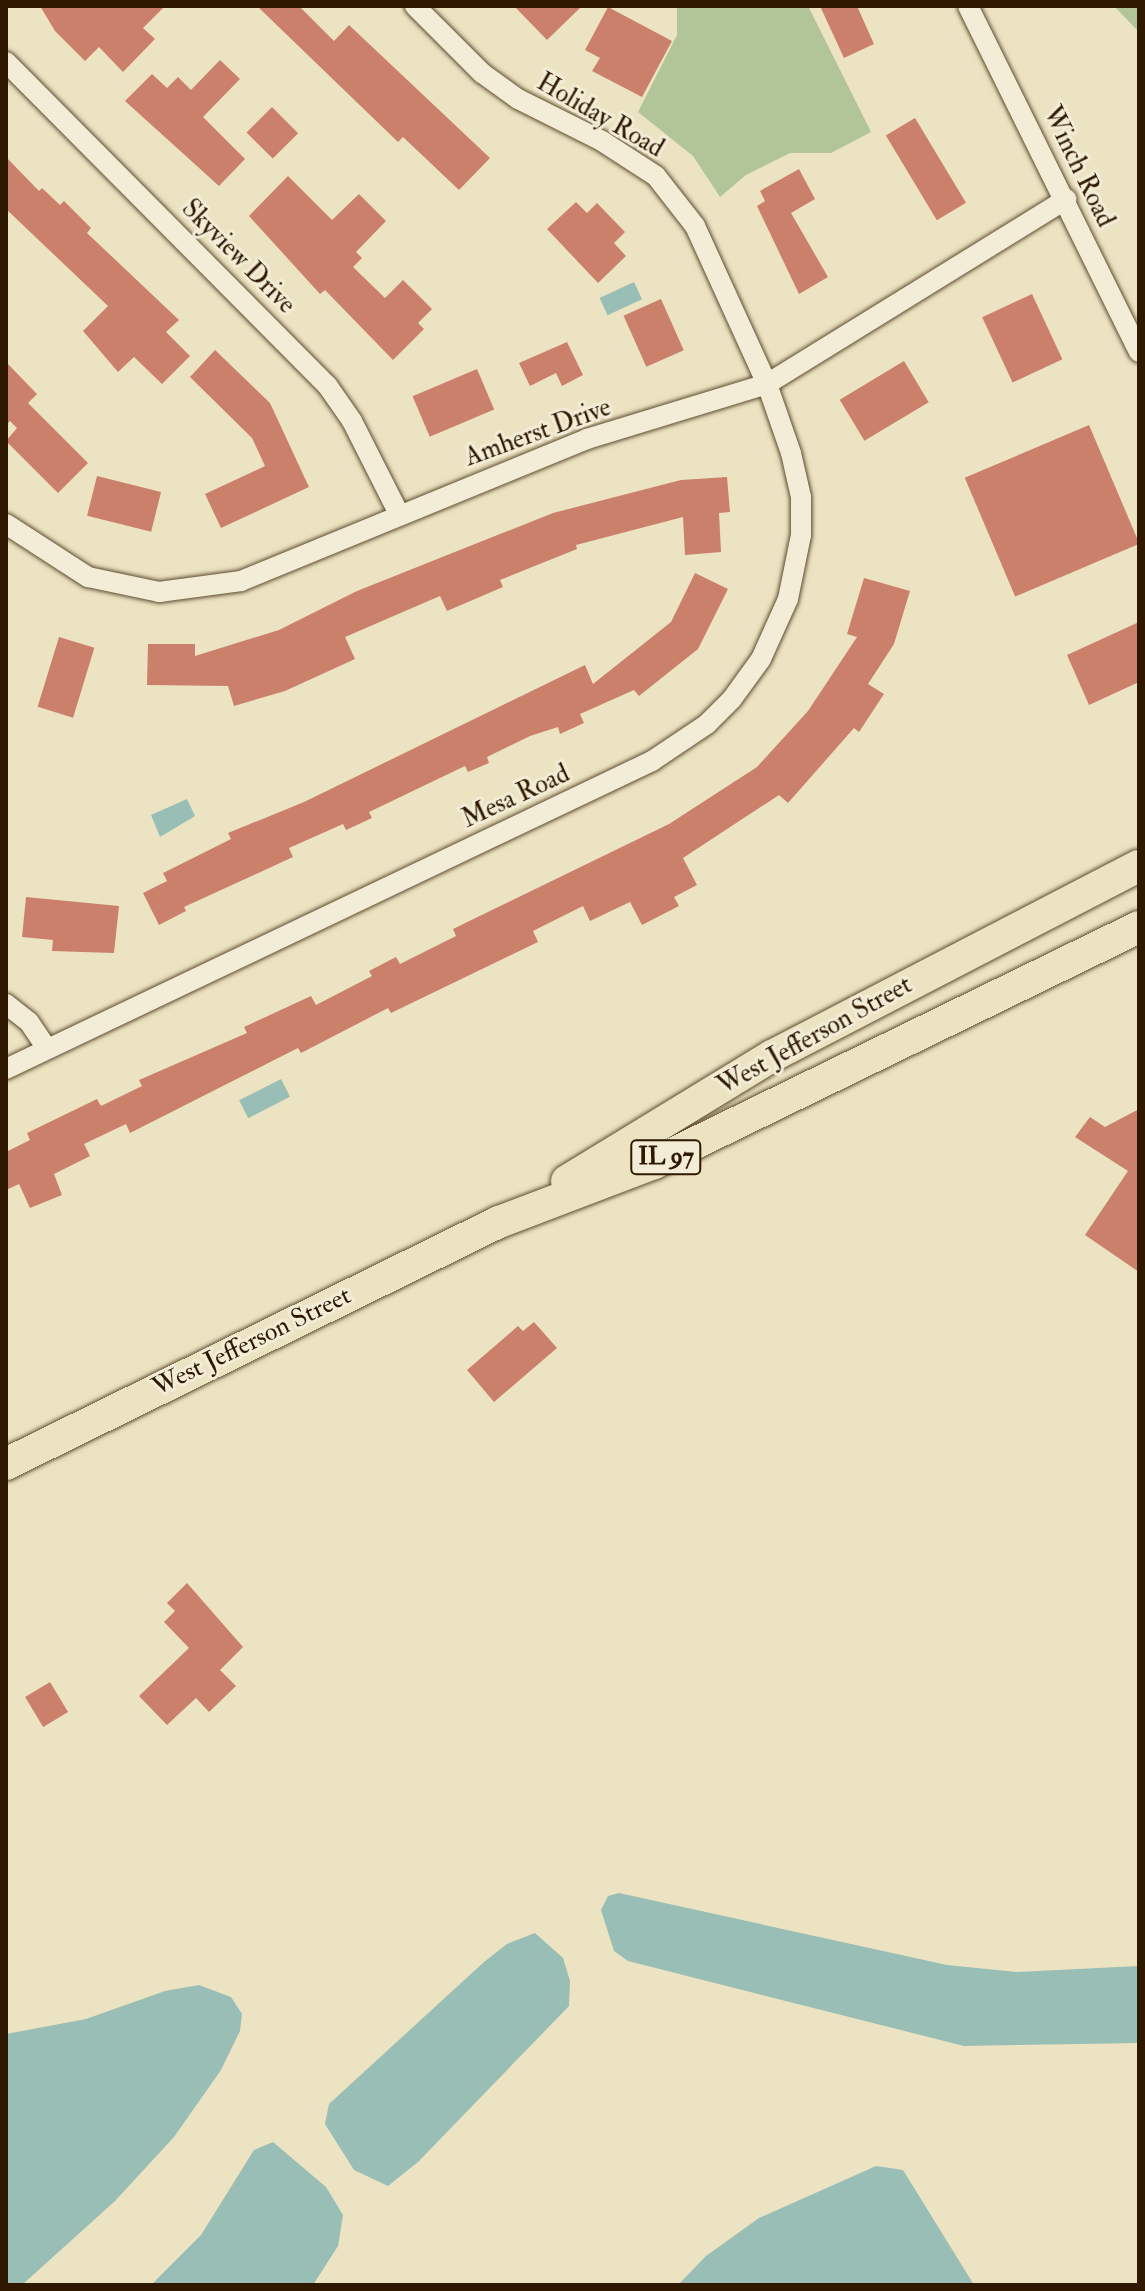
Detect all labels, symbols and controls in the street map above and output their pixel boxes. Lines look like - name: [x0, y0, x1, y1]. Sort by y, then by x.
- street label: Holiday Road: [531, 67, 669, 165]
- street label: Winch Road: [1035, 101, 1121, 233]
- street label: Skyview Drive: [175, 194, 301, 320]
- street label: Amherst Drive: [461, 392, 615, 474]
- street label: Mesa Road: [457, 759, 575, 835]
- street label: West Jefferson Street: [712, 970, 918, 1102]
- road number: IL 97: [630, 1137, 702, 1177]
- street label: West Jefferson Street: [148, 1280, 356, 1404]

